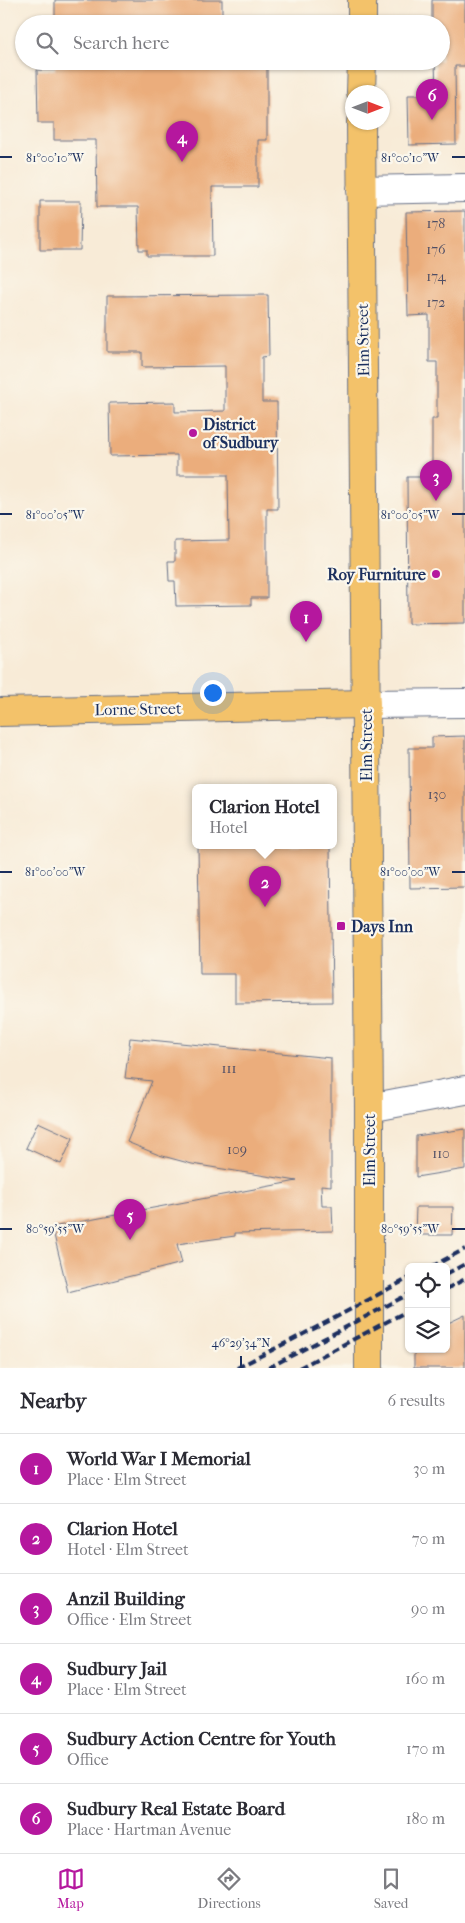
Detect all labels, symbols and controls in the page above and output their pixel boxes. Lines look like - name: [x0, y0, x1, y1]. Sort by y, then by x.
- search box: [15, 15, 450, 70]
- icon: search: [33, 29, 61, 57]
- text: Search here: [73, 32, 169, 54]
- pin: 6: [416, 79, 448, 120]
- north arrow: [345, 85, 390, 130]
- pin: 4: [166, 121, 198, 162]
- text: 81°00'10"W: [26, 151, 85, 165]
- text: 81°00'10"W: [381, 151, 440, 165]
- house number: 178: [427, 215, 445, 232]
- house number: 176: [426, 241, 446, 258]
- house number: 174: [426, 268, 447, 285]
- house number: 172: [427, 294, 445, 311]
- street label: Elm Street: [353, 303, 373, 377]
- place label: District of Sudbury: [203, 415, 280, 453]
- marker: District of Sudbury: [187, 427, 199, 439]
- pin: 3: [420, 460, 452, 501]
- text: 81°00'05"W: [26, 508, 86, 522]
- text: 81°00'05"W: [381, 508, 441, 522]
- place label: Roy Furniture: [327, 565, 426, 585]
- marker: Roy Furniture: [430, 568, 442, 580]
- pin: 1: [290, 601, 322, 642]
- your location: [200, 680, 226, 706]
- street label: Lorne Street: [94, 699, 182, 719]
- street label: Elm Street: [357, 708, 376, 782]
- popup: [192, 784, 337, 849]
- house number: 130: [428, 786, 446, 803]
- text: Clarion Hotel: [209, 796, 320, 818]
- text: Hotel: [209, 818, 248, 837]
- text: 81°00'00"W: [25, 865, 86, 879]
- text: 81°00'00"W: [380, 865, 441, 879]
- pin: 2: [249, 866, 281, 907]
- place label: Days Inn: [351, 917, 414, 937]
- marker: Days Inn: [335, 920, 347, 932]
- house number: 111: [222, 1060, 237, 1077]
- street label: Elm Street: [360, 1113, 379, 1187]
- house number: 109: [227, 1141, 247, 1158]
- house number: 110: [432, 1145, 450, 1162]
- pin: 5: [114, 1199, 146, 1240]
- text: 80°59'55"W: [26, 1222, 85, 1236]
- text: 80°59'55"W: [381, 1222, 440, 1236]
- map controls: [405, 1263, 450, 1353]
- button: locate: [405, 1263, 450, 1308]
- button: layers: [405, 1308, 450, 1353]
- text: 46°29'34"N: [212, 1336, 270, 1350]
- text: Nearby: [20, 1389, 86, 1413]
- text: 6 results: [387, 1391, 445, 1410]
- text: World War I Memorial: [67, 1448, 251, 1470]
- text: 1: [33, 1459, 39, 1478]
- text: 30 m: [413, 1459, 445, 1478]
- text: Place · Elm Street: [67, 1470, 187, 1489]
- text: Clarion Hotel: [67, 1518, 178, 1540]
- text: 2: [32, 1529, 40, 1548]
- text: 70 m: [412, 1529, 445, 1548]
- text: Hotel · Elm Street: [67, 1540, 189, 1559]
- text: Anzil Building: [67, 1588, 185, 1610]
- text: 3: [33, 1599, 39, 1618]
- text: 90 m: [411, 1599, 445, 1618]
- text: Office · Elm Street: [67, 1610, 192, 1629]
- text: Sudbury Jail: [67, 1658, 167, 1680]
- text: 4: [31, 1669, 41, 1688]
- text: 160 m: [405, 1669, 445, 1688]
- text: Place · Elm Street: [67, 1680, 187, 1699]
- text: Sudbury Action Centre for Youth: [67, 1728, 336, 1750]
- text: 5: [33, 1739, 39, 1758]
- text: 170 m: [406, 1739, 445, 1758]
- text: Office: [67, 1750, 109, 1769]
- text: Sudbury Real Estate Board: [67, 1798, 285, 1820]
- text: 6: [32, 1809, 40, 1828]
- text: 180 m: [406, 1809, 445, 1828]
- text: Place · Hartman Avenue: [67, 1820, 231, 1839]
- tab: Map: [57, 1865, 85, 1912]
- tab: Directions: [198, 1865, 261, 1912]
- tab: Saved: [374, 1865, 408, 1912]

